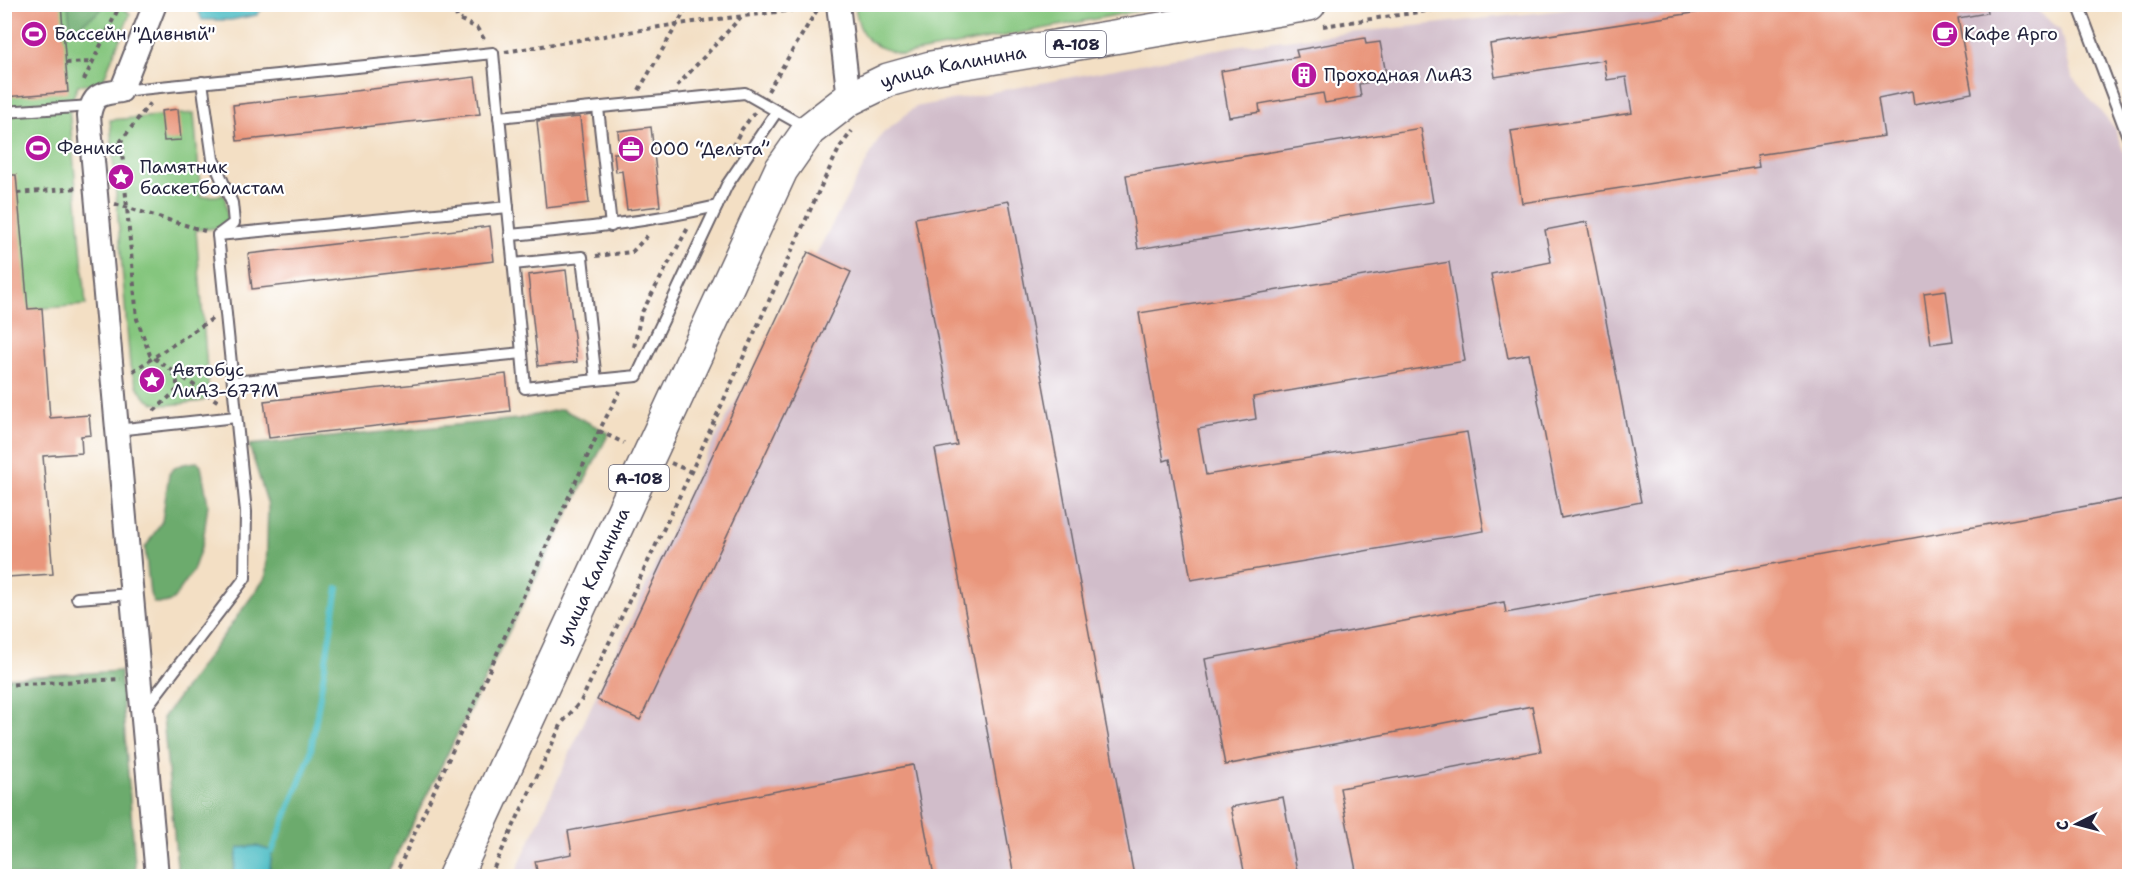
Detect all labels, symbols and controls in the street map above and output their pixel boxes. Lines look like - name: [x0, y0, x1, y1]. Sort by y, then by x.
- sports icon: Бассейн "Дивный": [19, 19, 49, 49]
- cafe icon: Кафе Арго: [1930, 19, 1960, 49]
- place label: Бассейн "Дивный": [54, 22, 216, 46]
- place label: Кафе Арго: [1964, 22, 2058, 46]
- road number: А-108: [1046, 31, 1106, 57]
- street label: улица Калинина: [876, 40, 1028, 94]
- building icon: Проходная ЛиАЗ: [1289, 60, 1319, 90]
- place label: Проходная ЛиАЗ: [1324, 63, 1472, 87]
- sports icon: Феникс: [23, 133, 53, 163]
- office icon: ООО “Дельта”: [616, 134, 646, 164]
- place label: Феникс: [57, 136, 123, 160]
- place label: ООО “Дельта”: [650, 137, 770, 161]
- place label: Памятник баскетболистам: [140, 155, 284, 200]
- place icon: Памятник баскетболистам: [106, 162, 136, 192]
- place label: Автобус ЛиАЗ-677М: [172, 358, 279, 403]
- place icon: Автобус ЛиАЗ-677М: [137, 365, 167, 395]
- road number: А-108: [609, 465, 669, 491]
- street label: улица Калинина: [551, 504, 635, 649]
- north arrow: [2047, 794, 2107, 854]
- text: С: [2052, 819, 2074, 832]

